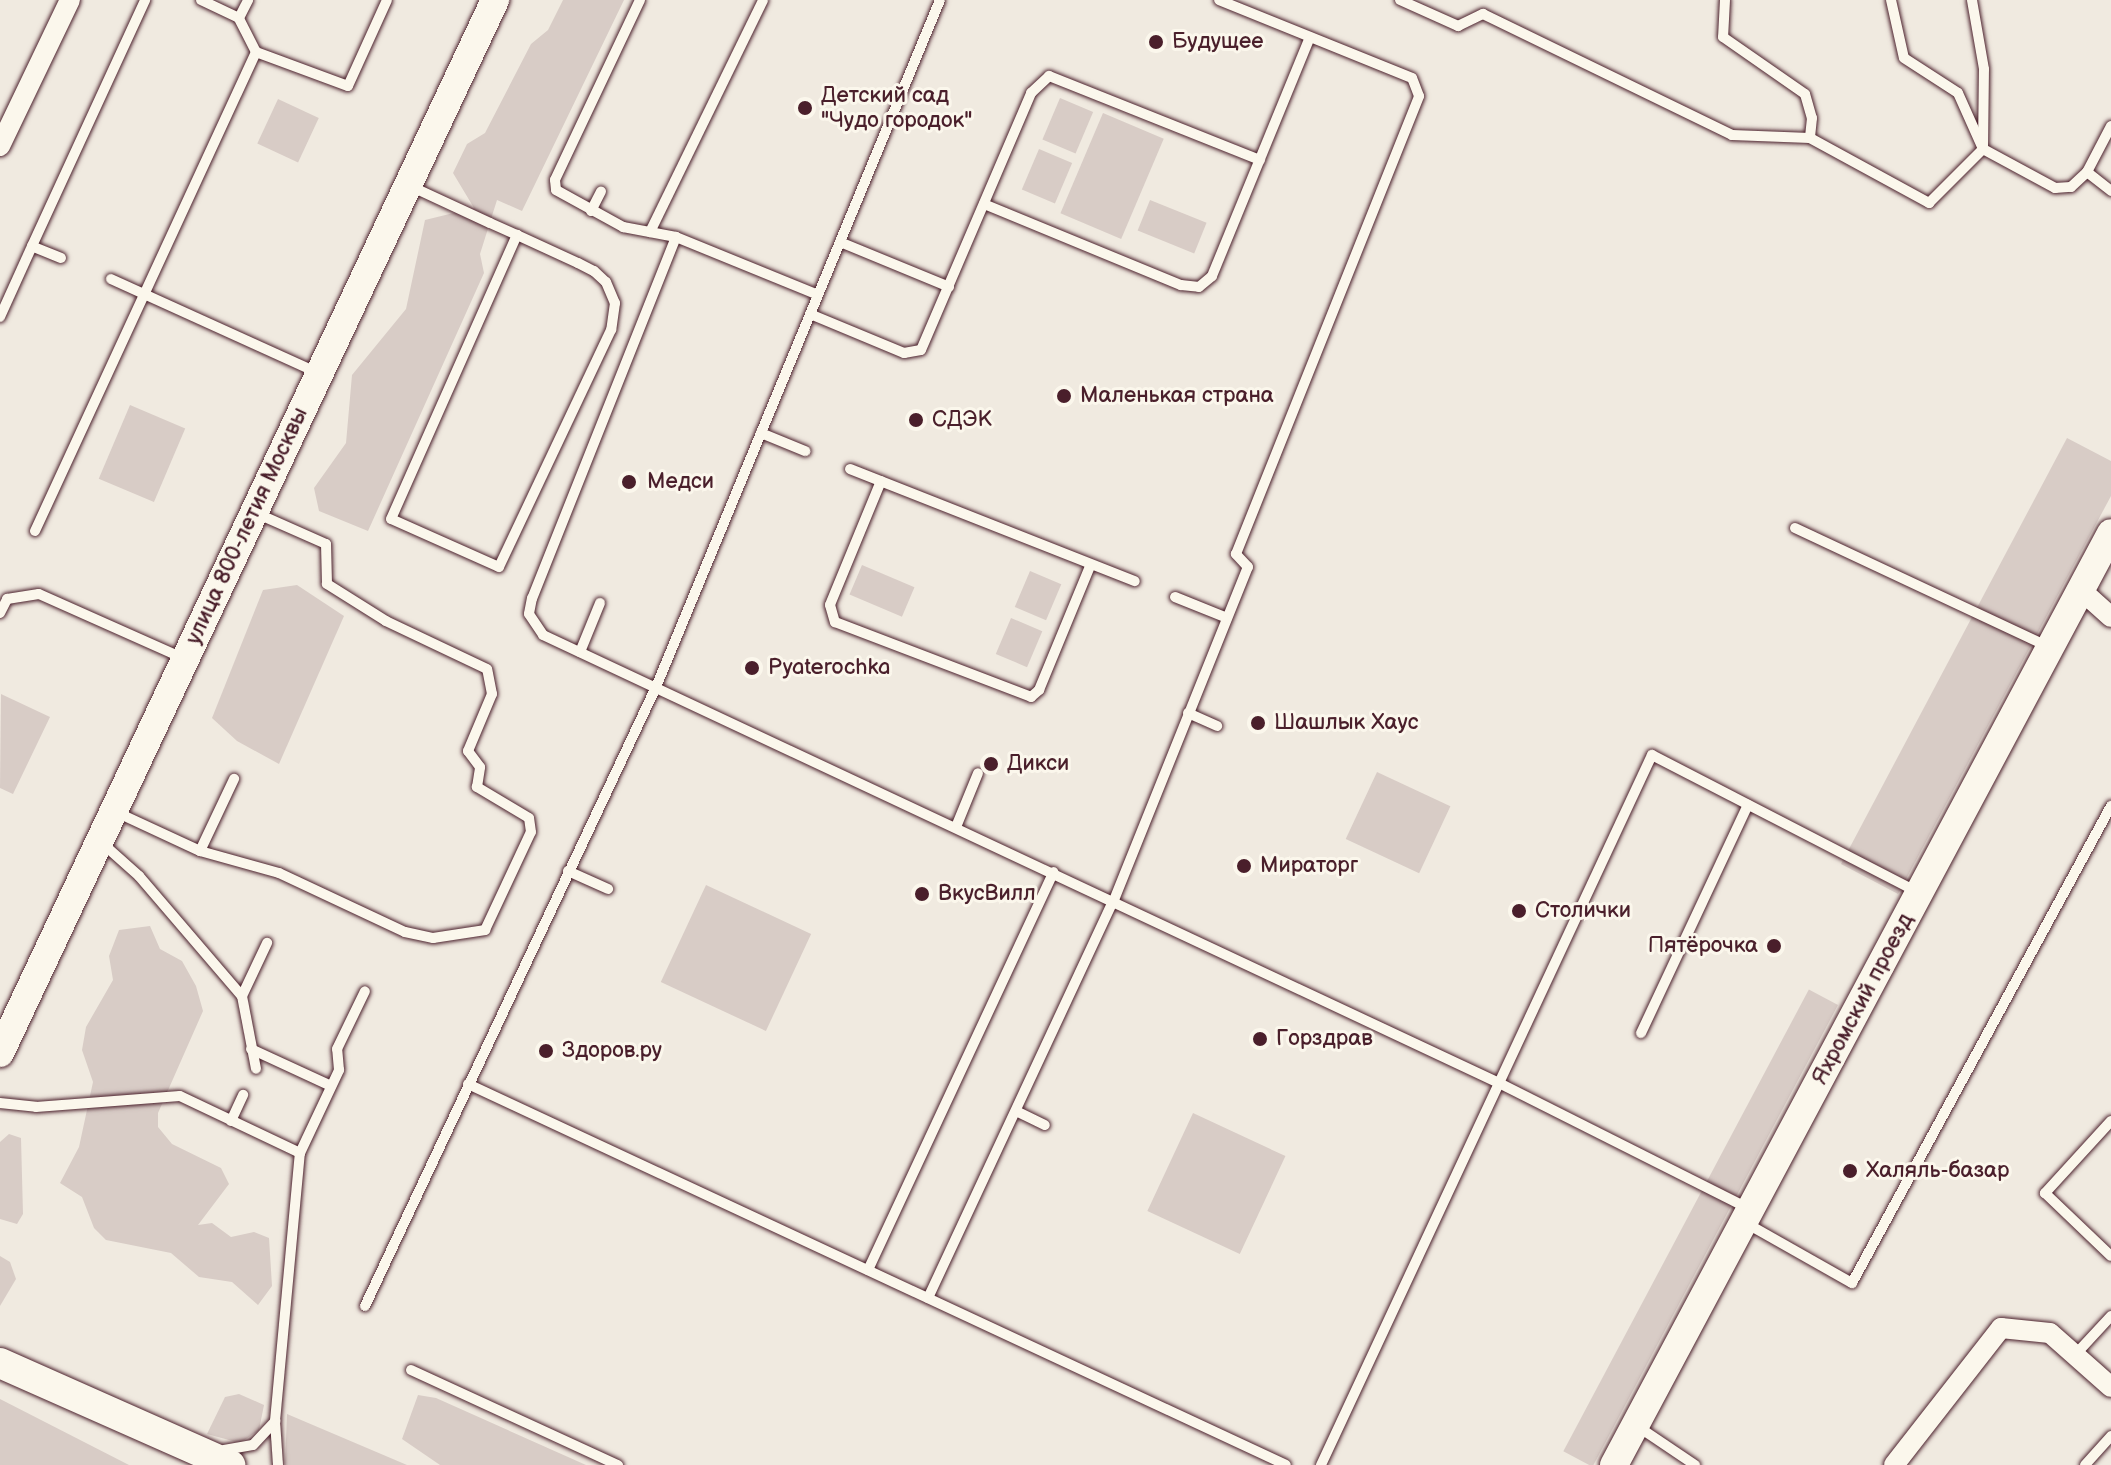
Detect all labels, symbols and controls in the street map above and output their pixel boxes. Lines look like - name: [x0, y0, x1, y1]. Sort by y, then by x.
- place label: Будущее: [1172, 29, 1263, 55]
- marker: Будущее: [1147, 33, 1165, 51]
- place label: Детский сад "Чудо городок": [821, 82, 972, 134]
- marker: Детский сад "Чудо городок": [796, 99, 814, 117]
- place label: Маленькая страна: [1080, 383, 1274, 409]
- marker: Маленькая страна: [1055, 387, 1073, 405]
- street label: улица 800-летия Москвы: [180, 403, 314, 649]
- place label: СДЭК: [932, 407, 992, 433]
- marker: СДЭК: [907, 411, 925, 429]
- place label: Медси: [647, 469, 714, 495]
- marker: Медси: [618, 471, 640, 493]
- place label: Pyaterochka: [768, 655, 890, 681]
- marker: Pyaterochka: [743, 659, 761, 677]
- place label: Шашлык Хаус: [1274, 710, 1418, 736]
- marker: Шашлык Хаус: [1249, 714, 1267, 732]
- place label: Дикси: [1007, 751, 1069, 777]
- marker: Дикси: [982, 755, 1000, 773]
- place label: Мираторг: [1260, 853, 1358, 879]
- marker: Мираторг: [1235, 857, 1253, 875]
- place label: ВкусВилл: [938, 881, 1036, 907]
- marker: ВкусВилл: [913, 885, 931, 903]
- place label: Столички: [1535, 898, 1631, 924]
- marker: Столички: [1510, 902, 1528, 920]
- street label: Яхромский проезд: [1807, 909, 1919, 1089]
- place label: Пятёрочка: [1648, 933, 1758, 959]
- marker: Пятёрочка: [1765, 937, 1783, 955]
- place label: Горздрав: [1276, 1026, 1373, 1052]
- marker: Горздрав: [1251, 1030, 1269, 1048]
- place label: Здоров.ру: [562, 1038, 662, 1064]
- marker: Здоров.ру: [537, 1042, 555, 1060]
- place label: Халяль-базар: [1866, 1158, 2010, 1184]
- marker: Халяль-базар: [1841, 1162, 1859, 1180]

